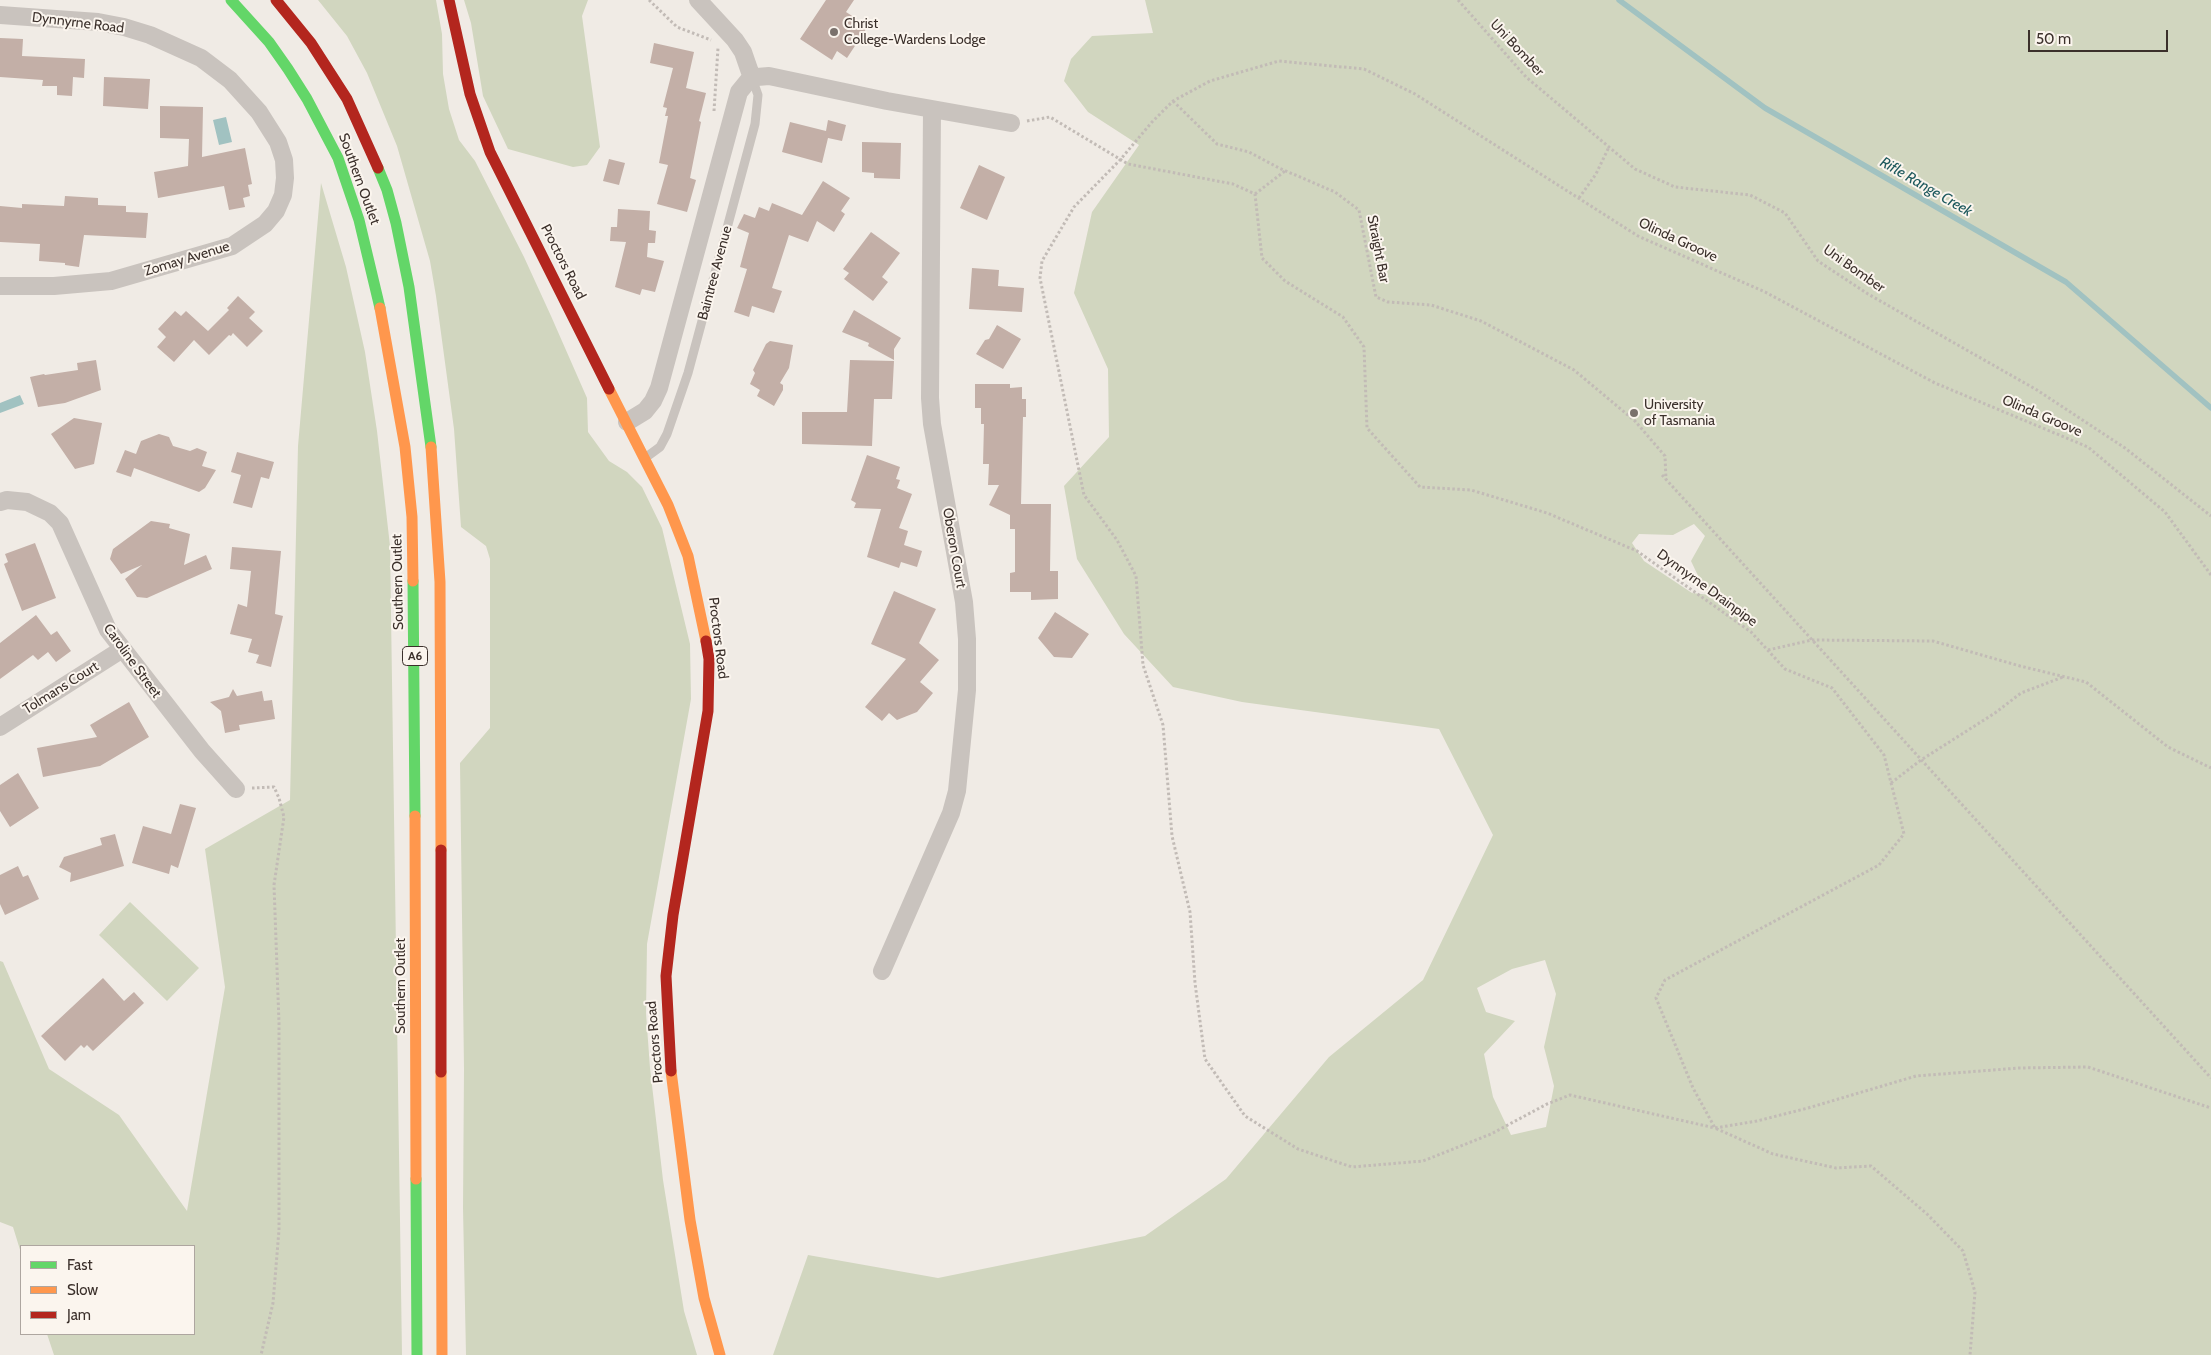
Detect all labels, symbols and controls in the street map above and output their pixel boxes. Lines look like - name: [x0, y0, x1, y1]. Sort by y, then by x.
- street label: Dynnyrne Road: [31, 9, 125, 37]
- place label: Christ College-Wardens Lodge: [844, 16, 986, 48]
- street label: Uni Bomber: [1486, 16, 1548, 80]
- scale bar: [2031, 20, 2171, 52]
- marker: Christ College-Wardens Lodge: [828, 26, 840, 38]
- text: 50 m: [2036, 30, 2071, 48]
- street label: Southern Outlet: [335, 131, 383, 227]
- water label: Rifle Range Creek: [1877, 153, 1975, 221]
- street label: Straight Bar: [1363, 214, 1393, 284]
- street label: Olinda Groove: [1636, 214, 1720, 266]
- street label: Proctors Road: [537, 222, 589, 302]
- street label: Baintree Avenue: [694, 224, 736, 322]
- street label: Zomay Avenue: [142, 238, 232, 280]
- street label: Uni Bomber: [1820, 242, 1888, 296]
- street label: Olinda Groove: [2000, 392, 2084, 440]
- place label: University of Tasmania: [1644, 397, 1715, 430]
- marker: University of Tasmania: [1628, 407, 1640, 419]
- street label: Oberon Court: [939, 507, 969, 589]
- street label: Southern Outlet: [389, 534, 407, 630]
- street label: Dynnyrne Drainpipe: [1654, 546, 1760, 630]
- street label: Proctors Road: [705, 596, 731, 680]
- street label: Caroline Street: [99, 621, 165, 701]
- road number: A6: [402, 646, 428, 666]
- street label: Tolmans Court: [20, 658, 102, 718]
- street label: Southern Outlet: [393, 938, 409, 1034]
- street label: Proctors Road: [643, 1000, 667, 1084]
- legend: [20, 1245, 195, 1335]
- text: Fast: [67, 1256, 92, 1274]
- text: Slow: [67, 1281, 98, 1299]
- text: Jam: [67, 1306, 91, 1324]

